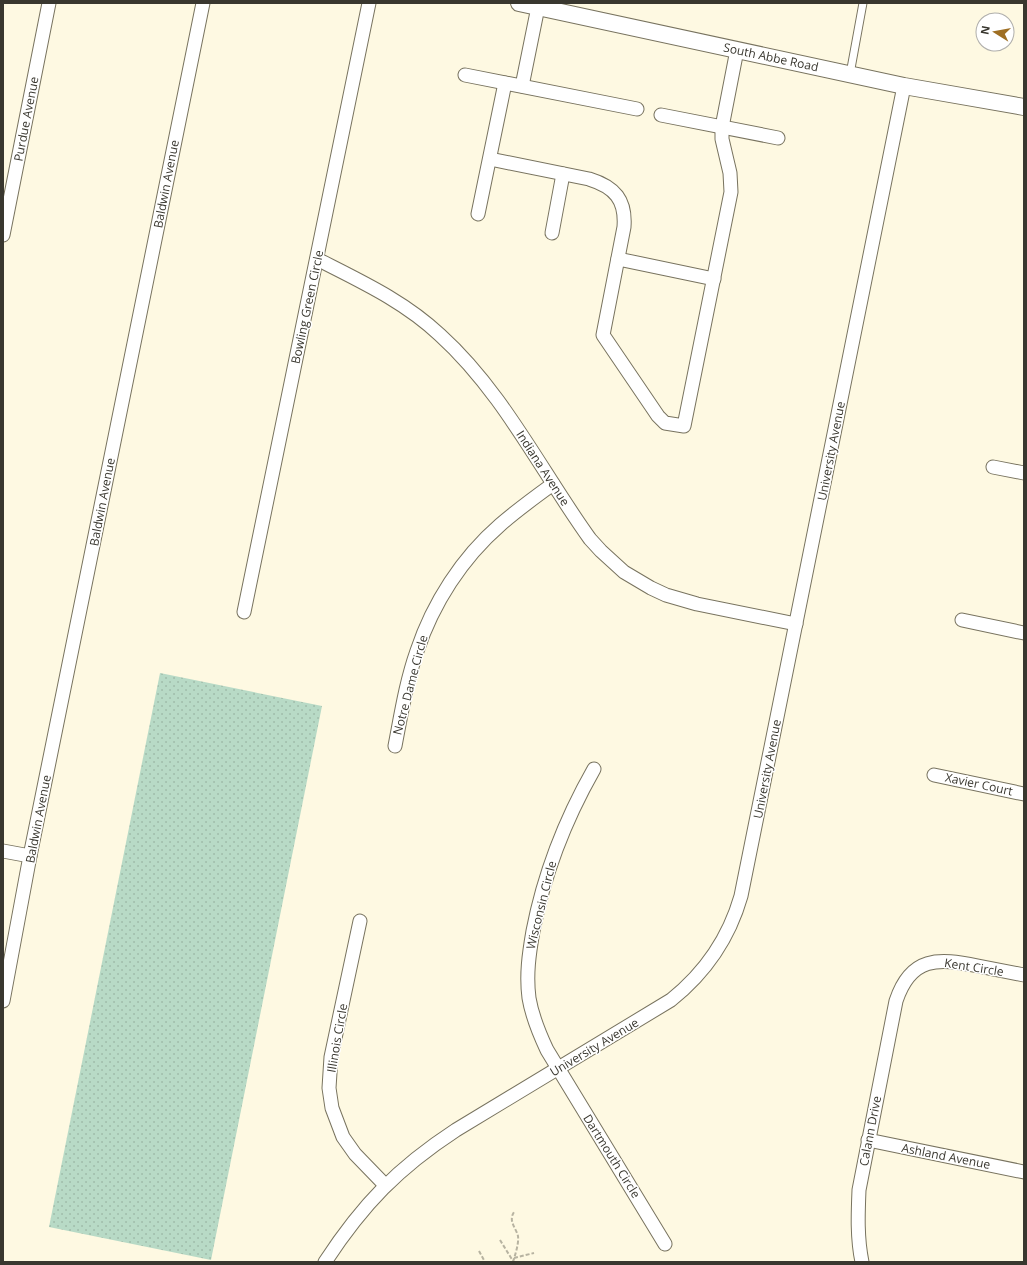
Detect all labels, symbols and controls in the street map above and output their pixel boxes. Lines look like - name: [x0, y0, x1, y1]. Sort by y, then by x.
- north arrow: [975, 12, 1015, 52]
- text: N: [976, 24, 993, 36]
- street label: South Abbe Road: [722, 39, 820, 75]
- street label: Purdue Avenue: [9, 75, 43, 163]
- street label: Baldwin Avenue: [149, 138, 183, 229]
- street label: Bowling Green Circle: [287, 248, 327, 365]
- street label: University Avenue: [813, 400, 849, 502]
- street label: Indiana Avenue: [512, 427, 574, 509]
- street label: Baldwin Avenue: [85, 456, 119, 547]
- street label: Notre Dame Circle: [389, 633, 432, 737]
- street label: University Avenue: [749, 718, 785, 820]
- street label: Xavier Court: [944, 769, 1014, 799]
- street label: Baldwin Avenue: [21, 773, 55, 864]
- street label: Wisconsin Circle: [522, 859, 560, 951]
- street label: Kent Circle: [943, 954, 1005, 980]
- street label: Illinois Circle: [323, 1002, 351, 1074]
- street label: University Avenue: [546, 1014, 642, 1080]
- street label: Calann Drive: [855, 1094, 885, 1168]
- street label: Dartmouth Circle: [579, 1111, 645, 1201]
- street label: Ashland Avenue: [900, 1139, 992, 1173]

